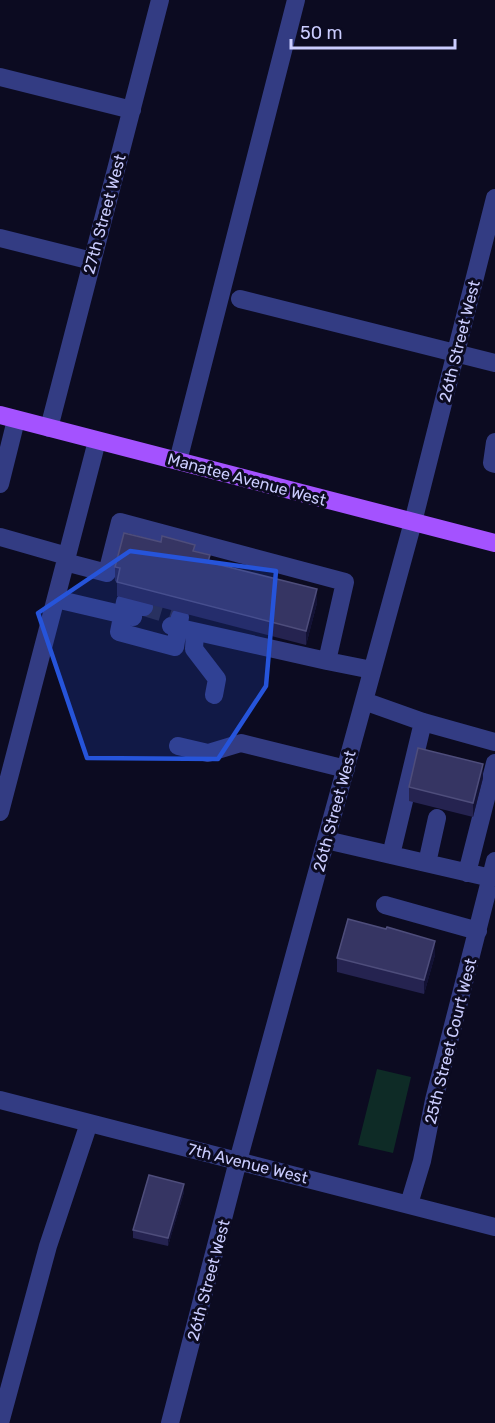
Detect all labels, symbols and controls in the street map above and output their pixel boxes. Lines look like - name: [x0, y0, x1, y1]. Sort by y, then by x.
- scale bar: [291, 12, 454, 50]
- text: 50 m: [300, 22, 343, 44]
- street label: 27th Street West: [79, 152, 130, 276]
- street label: 26th Street West: [435, 278, 484, 404]
- street label: Manatee Avenue West: [166, 449, 328, 510]
- street label: 26th Street West: [309, 748, 360, 874]
- street label: 25th Street Court West: [421, 956, 480, 1126]
- street label: 7th Avenue West: [186, 1139, 310, 1188]
- street label: 26th Street West: [183, 1217, 234, 1343]

